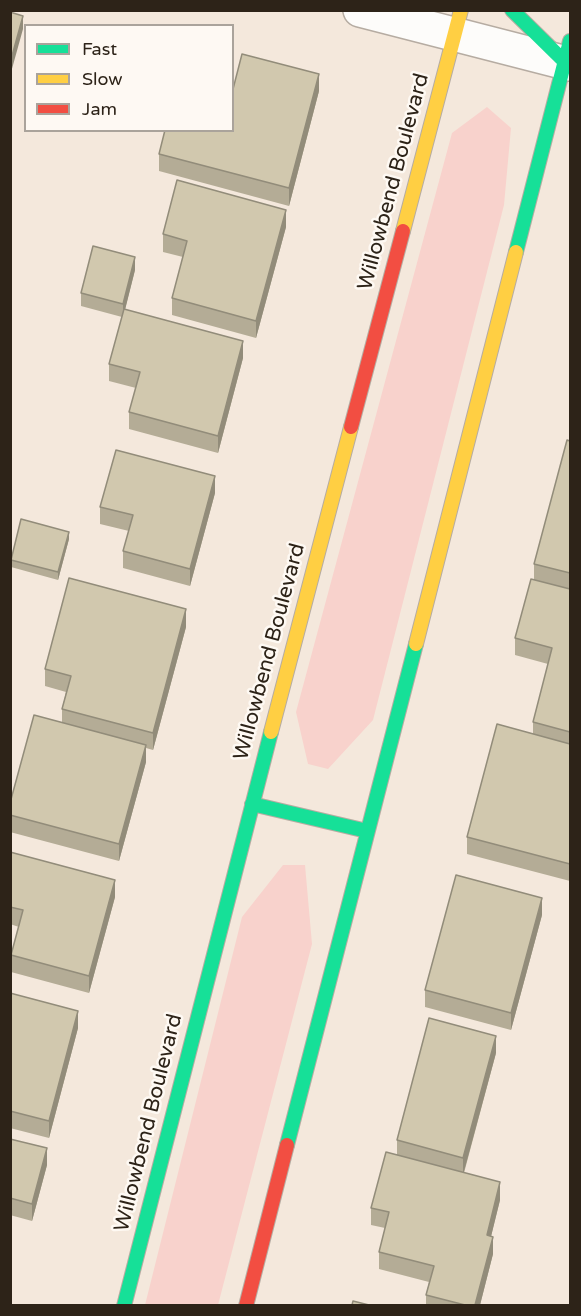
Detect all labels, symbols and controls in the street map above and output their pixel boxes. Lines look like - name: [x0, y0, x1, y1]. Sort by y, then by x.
- legend: [24, 24, 234, 132]
- text: Fast: [82, 38, 117, 60]
- text: Slow: [82, 68, 123, 90]
- street label: Willowbend Boulevard: [353, 71, 435, 293]
- text: Jam: [82, 98, 117, 120]
- street label: Willowbend Boulevard: [229, 541, 311, 763]
- street label: Willowbend Boulevard: [110, 1012, 188, 1234]

